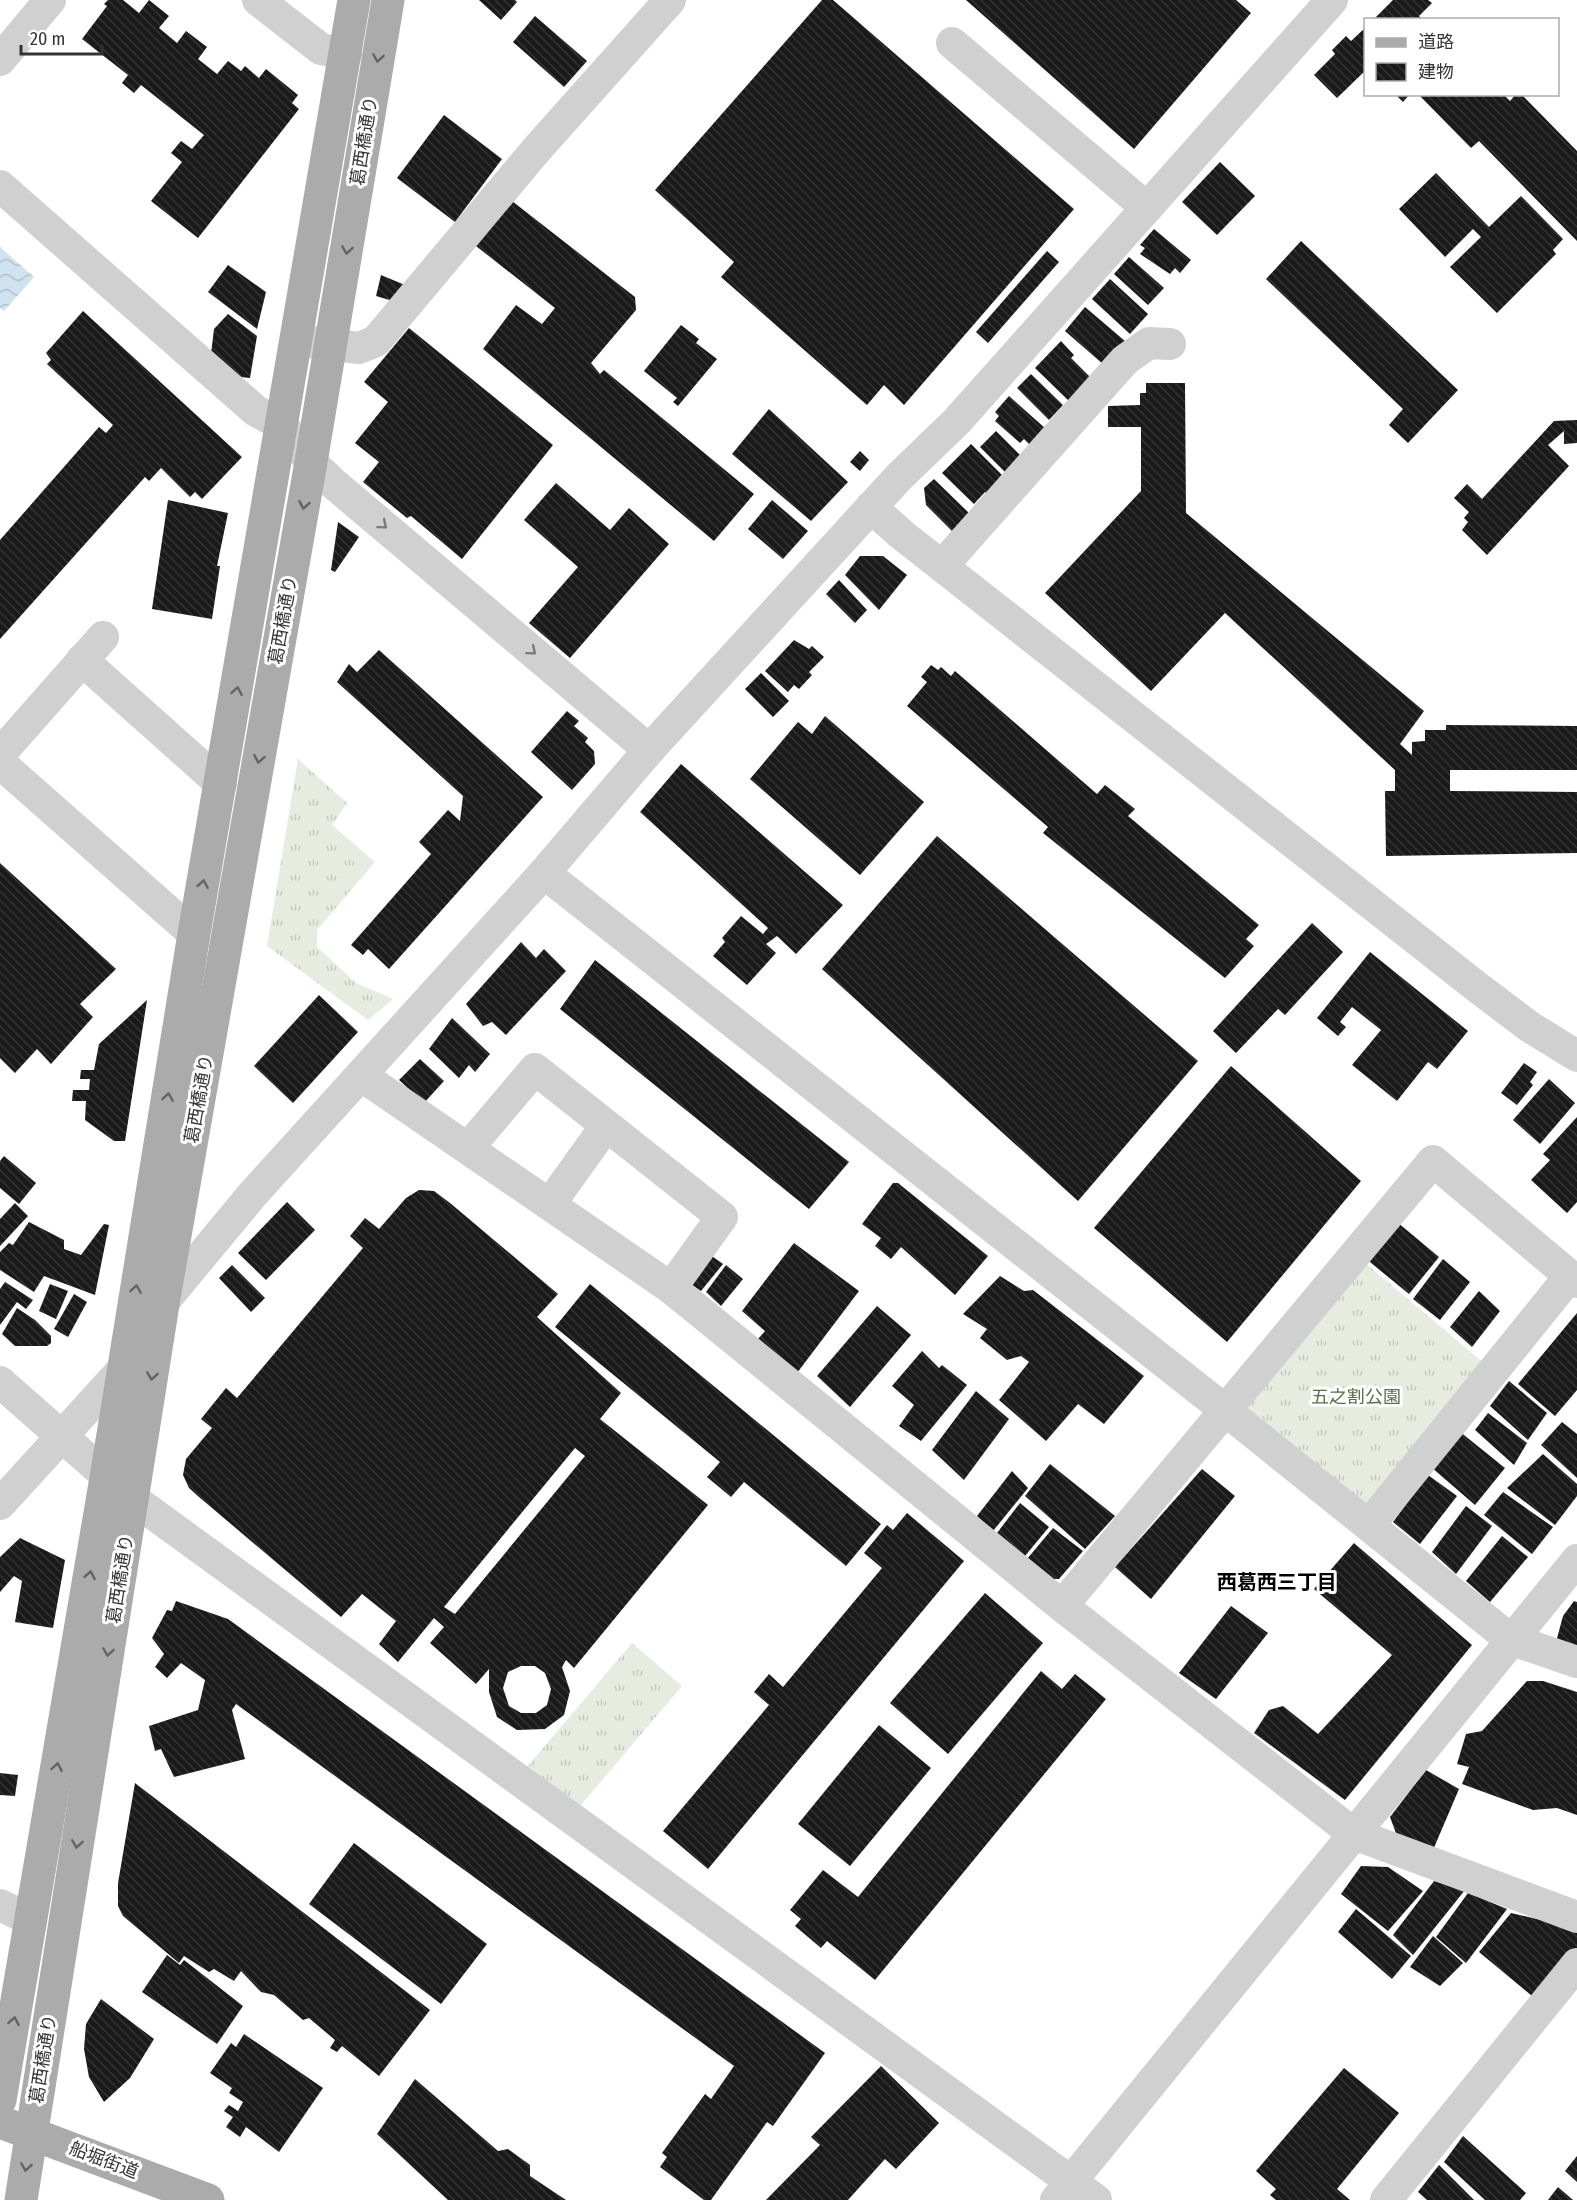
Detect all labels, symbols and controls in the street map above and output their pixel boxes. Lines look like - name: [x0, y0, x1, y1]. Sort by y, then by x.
- scale bar: [21, 18, 102, 56]
- legend: [1364, 18, 1559, 96]
- text: 20 m: [30, 28, 65, 50]
- text: 道路: [1418, 31, 1454, 53]
- one-way arrow: [372, 53, 384, 62]
- text: 建物: [1418, 61, 1454, 83]
- street label: 葛西橋通り: [346, 95, 382, 187]
- one-way arrow: [341, 246, 353, 255]
- one-way arrow: [298, 500, 310, 509]
- one-way arrow: [376, 517, 387, 528]
- street label: 葛西橋通り: [264, 574, 302, 666]
- one-way arrow: [525, 643, 536, 654]
- one-way arrow: [230, 687, 242, 696]
- one-way arrow: [253, 753, 266, 763]
- one-way arrow: [196, 879, 209, 889]
- street label: 葛西橋通り: [180, 1053, 218, 1145]
- one-way arrow: [161, 1092, 173, 1101]
- one-way arrow: [130, 1284, 142, 1294]
- one-way arrow: [146, 1371, 159, 1381]
- park label: 五之割公園: [1311, 1386, 1401, 1408]
- street label: 葛西橋通り: [102, 1533, 138, 1625]
- one-way arrow: [83, 1570, 96, 1580]
- district label: 西葛西三丁目: [1217, 1570, 1337, 1594]
- one-way arrow: [103, 1647, 115, 1657]
- one-way arrow: [50, 1762, 63, 1772]
- one-way arrow: [72, 1840, 84, 1849]
- street label: 葛西橋通り: [25, 2013, 61, 2105]
- one-way arrow: [7, 2017, 19, 2026]
- street label: 船堀街道: [66, 2137, 142, 2183]
- one-way arrow: [20, 2161, 33, 2171]

